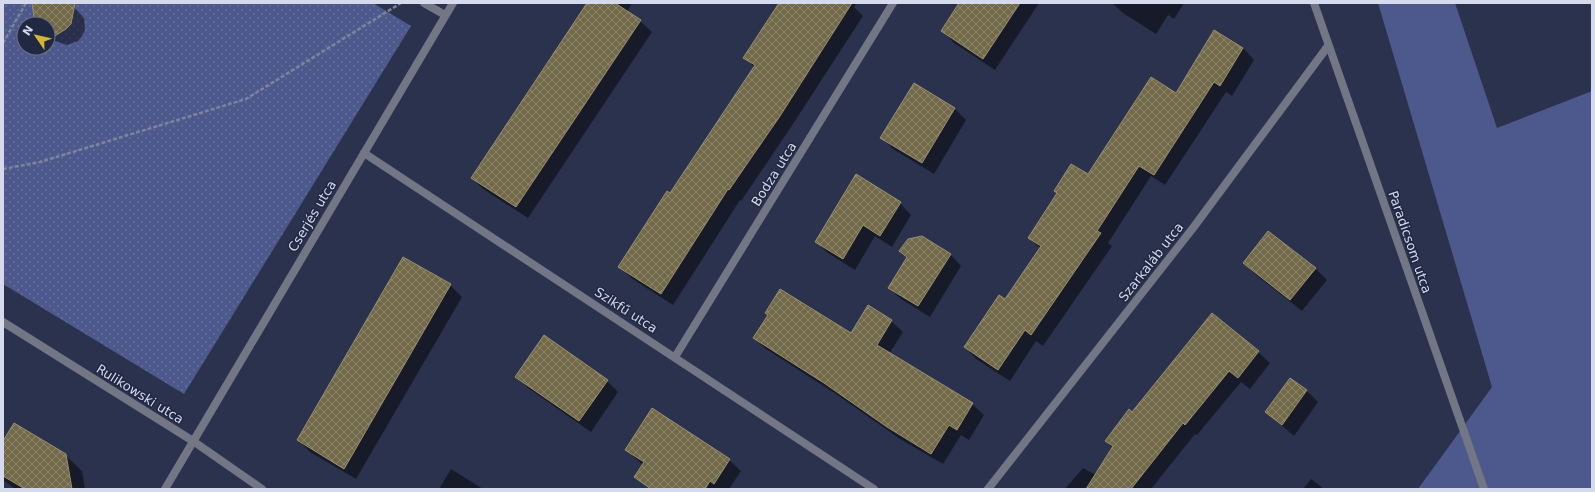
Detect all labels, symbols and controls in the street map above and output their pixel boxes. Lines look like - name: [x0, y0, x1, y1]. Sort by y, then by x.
- north arrow: [16, 16, 56, 56]
- text: N: [20, 23, 36, 38]
- street label: Bodza utca: [748, 139, 800, 209]
- street label: Cserjés utca: [285, 178, 339, 254]
- street label: Paradicsom utca: [1385, 189, 1435, 295]
- street label: Szarkaláb utca: [1116, 220, 1186, 304]
- street label: Szikfű utca: [592, 284, 660, 336]
- street label: Rulikowski utca: [94, 361, 186, 427]

